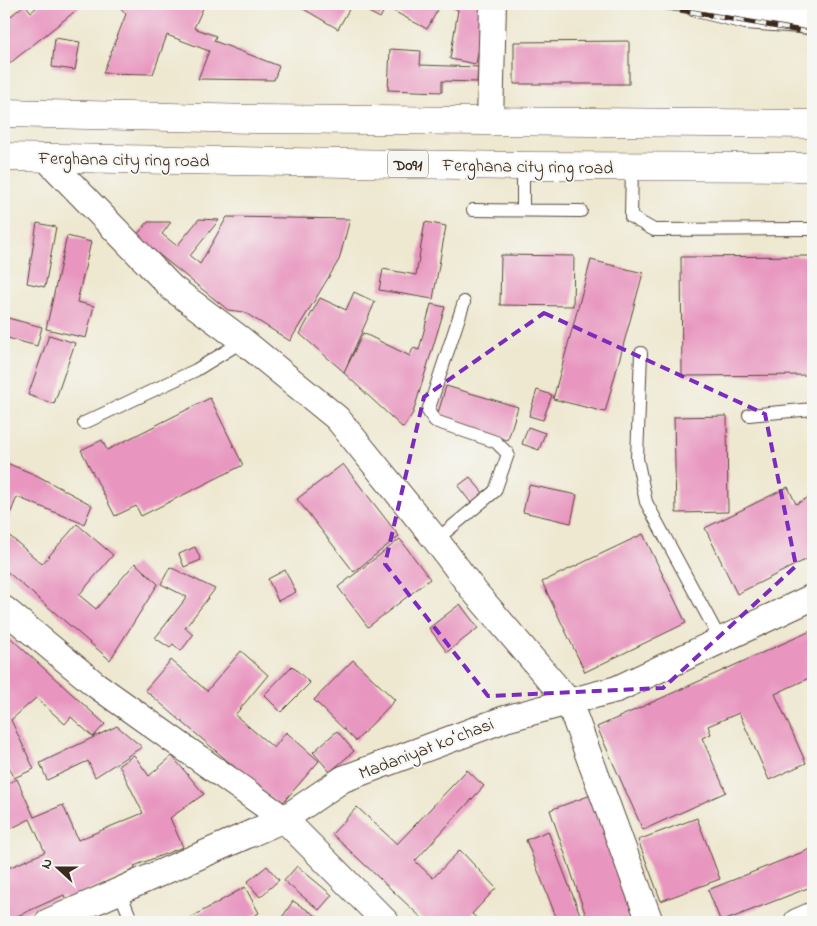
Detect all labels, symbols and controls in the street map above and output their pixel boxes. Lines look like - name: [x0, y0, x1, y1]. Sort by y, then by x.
- street label: Ferghana city ring road: [37, 146, 210, 176]
- road number: D091: [388, 150, 428, 178]
- street label: Ferghana city ring road: [441, 153, 614, 183]
- street label: Madaniyat koʻchasi: [355, 712, 498, 788]
- north arrow: [32, 844, 82, 894]
- text: N: [36, 856, 59, 872]

